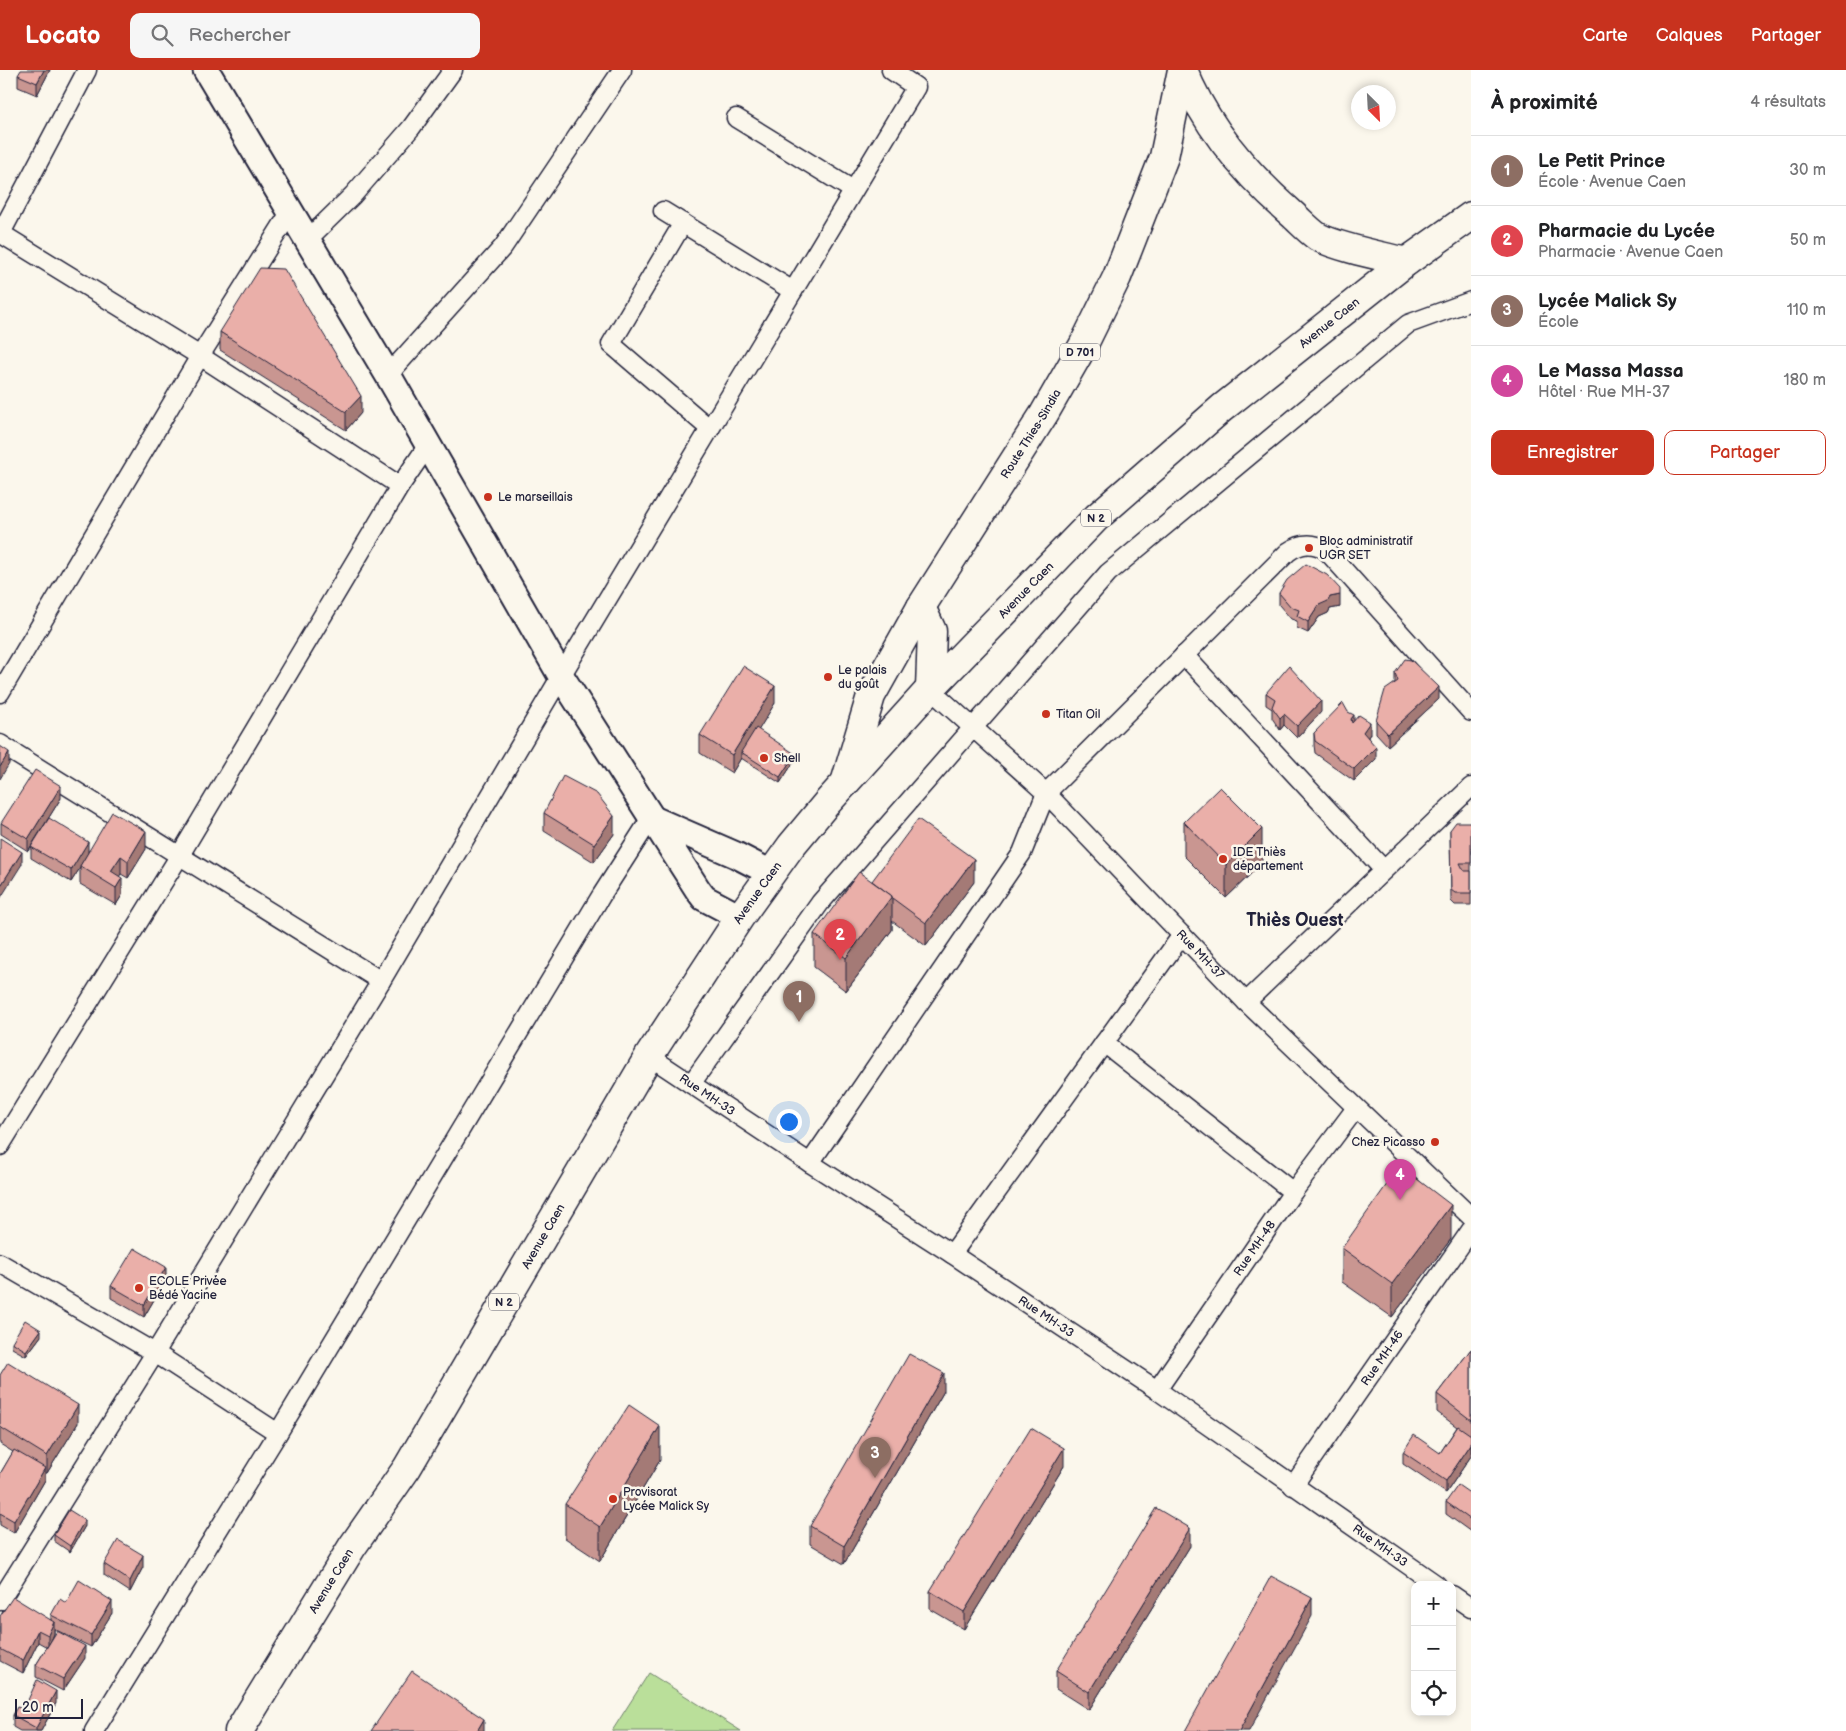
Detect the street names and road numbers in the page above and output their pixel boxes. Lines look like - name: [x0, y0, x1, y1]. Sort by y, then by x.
- street label: Avenue Caen: [1296, 294, 1363, 351]
- road number: D 701: [1060, 344, 1100, 360]
- street label: Route Thies-Sindia: [997, 386, 1064, 481]
- road number: N 2: [1081, 509, 1111, 526]
- street label: Avenue Caen: [995, 559, 1057, 622]
- street label: Avenue Caen: [730, 859, 785, 927]
- street label: Rue MH-37: [1173, 927, 1227, 982]
- street label: Rue MH-33: [677, 1071, 738, 1119]
- street label: Avenue Caen: [518, 1201, 568, 1271]
- street label: Rue MH-48: [1230, 1218, 1279, 1279]
- street label: Rue MH-33: [1015, 1293, 1077, 1340]
- road number: N 2: [489, 1294, 519, 1310]
- street label: Rue MH-46: [1358, 1327, 1406, 1388]
- street label: Rue MH-33: [1350, 1521, 1411, 1570]
- street label: Avenue Caen: [306, 1546, 357, 1616]

